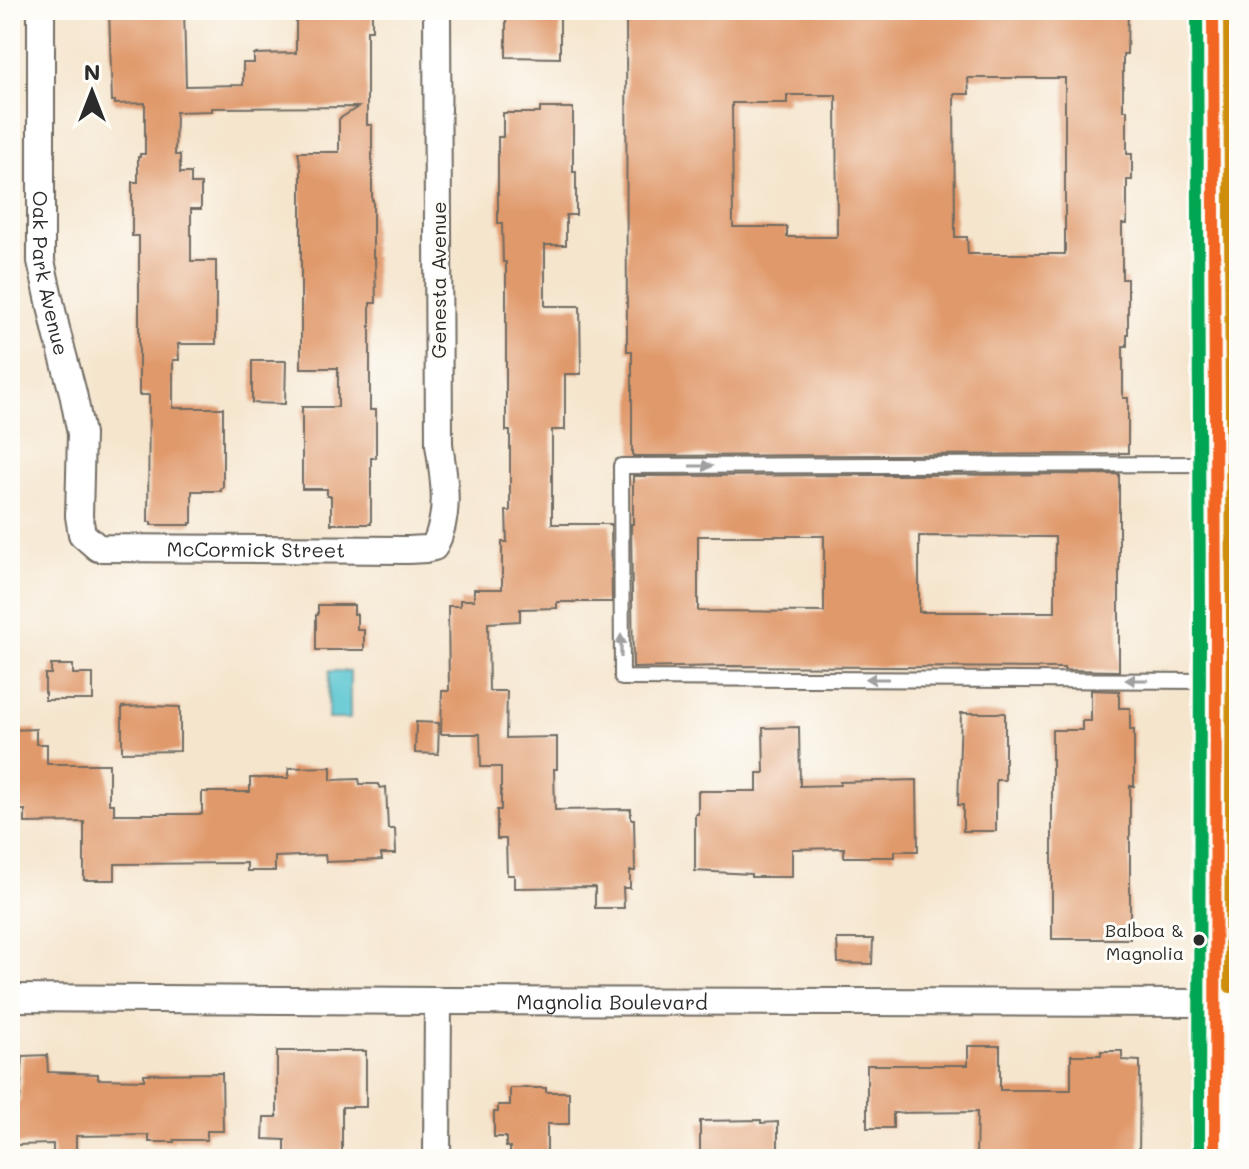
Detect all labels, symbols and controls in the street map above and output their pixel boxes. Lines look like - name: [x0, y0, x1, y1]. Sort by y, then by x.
- north arrow: [52, 52, 132, 132]
- text: N: [84, 57, 100, 86]
- street label: Oak Park Avenue: [28, 191, 75, 358]
- street label: Genesta Avenue: [425, 201, 451, 359]
- one-way arrow: [689, 460, 714, 472]
- street label: McCormick Street: [166, 535, 345, 563]
- one-way arrow: [615, 633, 628, 658]
- one-way arrow: [864, 673, 889, 685]
- one-way arrow: [1124, 674, 1149, 686]
- place label: Balboa & Magnolia: [1105, 918, 1184, 965]
- marker: Balboa & Magnolia: [1191, 932, 1207, 948]
- street label: Magnolia Boulevard: [516, 988, 708, 1015]

